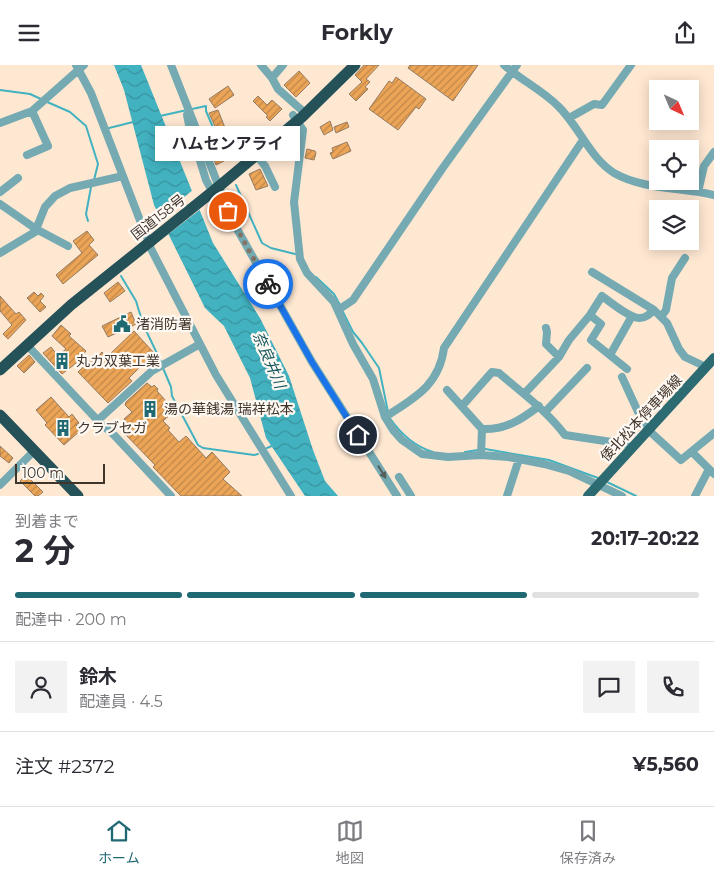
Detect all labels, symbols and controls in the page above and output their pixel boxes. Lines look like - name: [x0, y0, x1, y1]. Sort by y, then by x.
- icon: menu: [15, 19, 43, 47]
- text: Forkly: [321, 19, 393, 46]
- icon: share: [671, 19, 699, 47]
- north arrow: [649, 80, 699, 130]
- map controls: [649, 80, 699, 250]
- callout: ハムセンアライ: [156, 126, 300, 161]
- text: ハムセンアライ: [171, 134, 284, 153]
- button: locate: [649, 140, 699, 190]
- street label: 国道158号: [127, 190, 189, 244]
- pin: [207, 190, 249, 232]
- icon: bag: [214, 197, 242, 225]
- button: layers: [649, 200, 699, 250]
- courier: [243, 259, 293, 309]
- icon: bike: [254, 270, 282, 298]
- public building icon: 渚消防署: [112, 314, 132, 334]
- place label: 渚消防署: [136, 315, 192, 333]
- water label: 奈良井川: [249, 328, 291, 393]
- building icon: 丸カ双葉工業: [52, 351, 72, 371]
- place label: 丸カ双葉工業: [76, 352, 160, 370]
- street label: 倭北松本停車場線: [596, 371, 686, 465]
- building icon: 湯の華銭湯 瑞祥松本: [140, 399, 160, 419]
- place label: 湯の華銭湯 瑞祥松本: [164, 400, 294, 418]
- pin: [337, 414, 379, 456]
- building icon: クラブセガ: [53, 418, 73, 438]
- place label: クラブセガ: [77, 419, 147, 437]
- icon: home: [344, 421, 372, 449]
- scale bar: [15, 461, 105, 484]
- text: 100 m: [22, 464, 64, 482]
- one-way arrow: [377, 466, 386, 479]
- text: 到着まで: [15, 512, 79, 531]
- text: 20:17–20:22: [591, 527, 699, 550]
- text: 2 分: [15, 531, 75, 570]
- text: 配達中 · 200 m: [15, 610, 127, 629]
- button: person: [15, 661, 67, 713]
- button: chat: [583, 661, 635, 713]
- button: phone: [647, 661, 699, 713]
- text: 鈴木: [79, 665, 117, 688]
- text: 配達員 · 4.5: [79, 692, 163, 711]
- text: ¥5,560: [632, 753, 699, 776]
- text: 注文 #2372: [15, 755, 114, 778]
- tab: ホーム: [98, 817, 140, 867]
- tab: 地図: [336, 817, 364, 867]
- tab: 保存済み: [560, 817, 616, 867]

